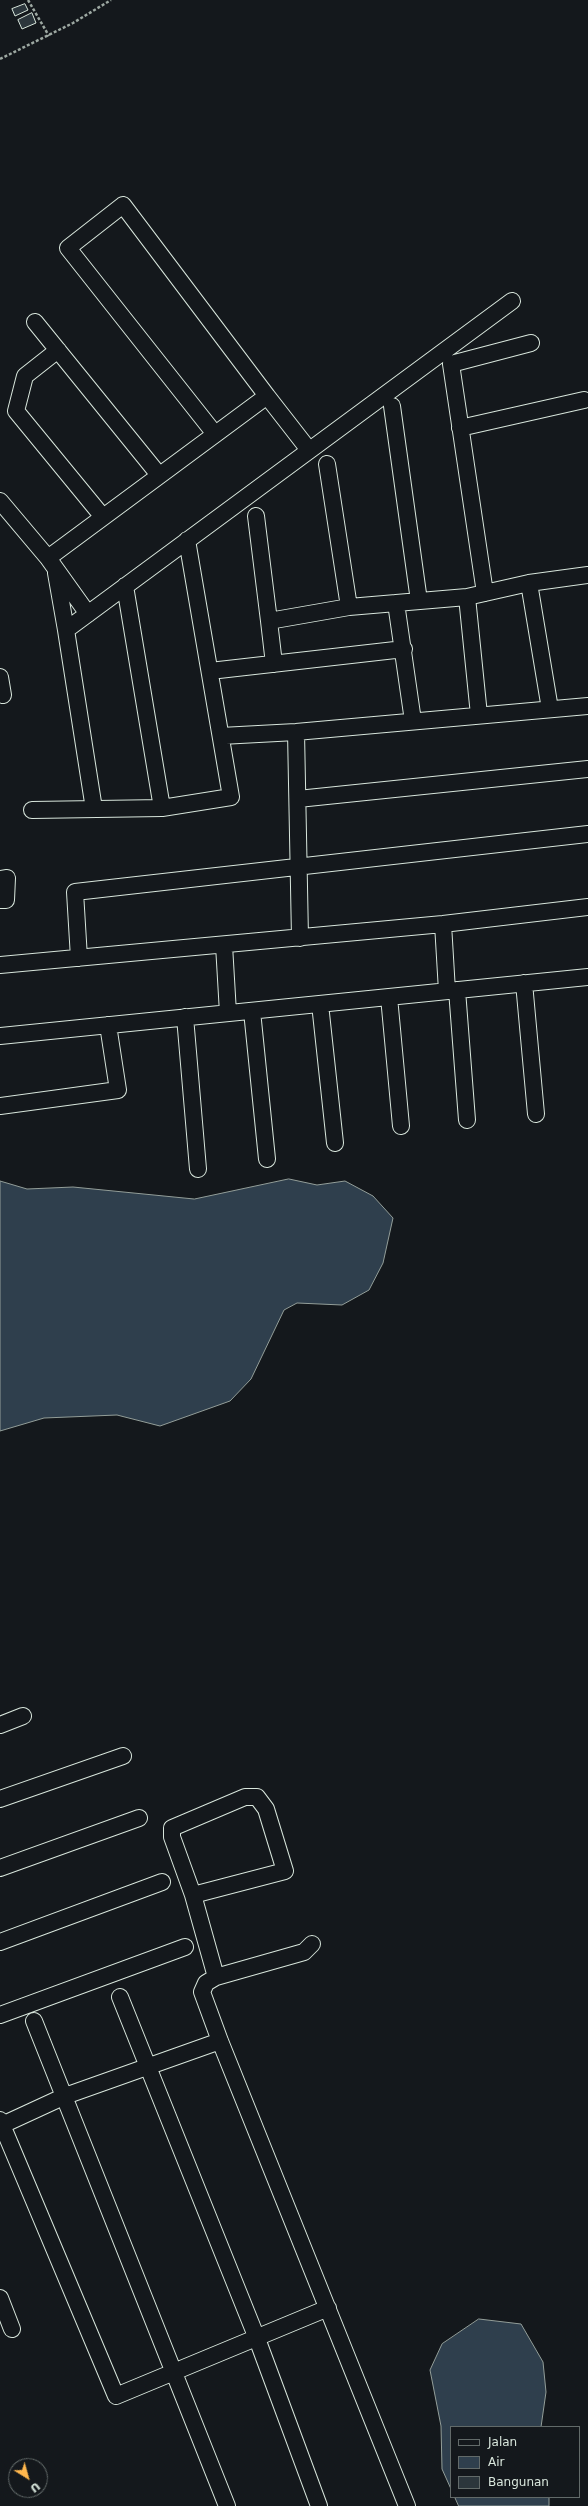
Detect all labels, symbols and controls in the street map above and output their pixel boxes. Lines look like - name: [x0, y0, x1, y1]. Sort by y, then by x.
- legend: [450, 2426, 580, 2498]
- text: Jalan: [488, 2435, 517, 2449]
- text: Air: [488, 2455, 504, 2469]
- north arrow: [8, 2458, 48, 2498]
- text: Bangunan: [488, 2475, 549, 2489]
- text: U: [27, 2479, 42, 2495]

